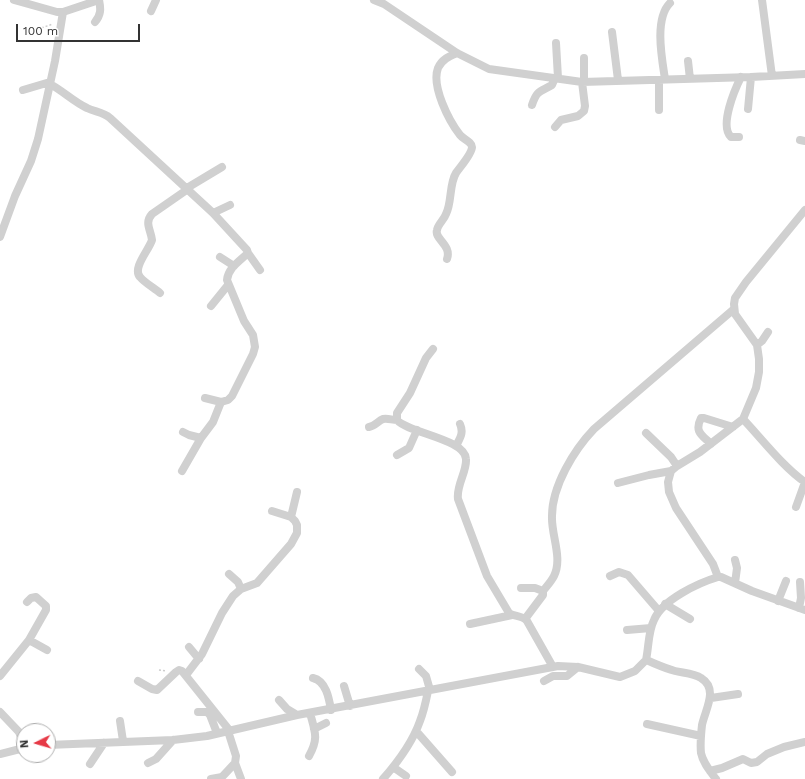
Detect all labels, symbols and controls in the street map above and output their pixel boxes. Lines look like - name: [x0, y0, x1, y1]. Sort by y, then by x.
- scale bar: [18, 16, 142, 42]
- text: 100 m: [23, 24, 58, 38]
- north arrow: [16, 723, 56, 763]
- text: N: [18, 739, 31, 749]

